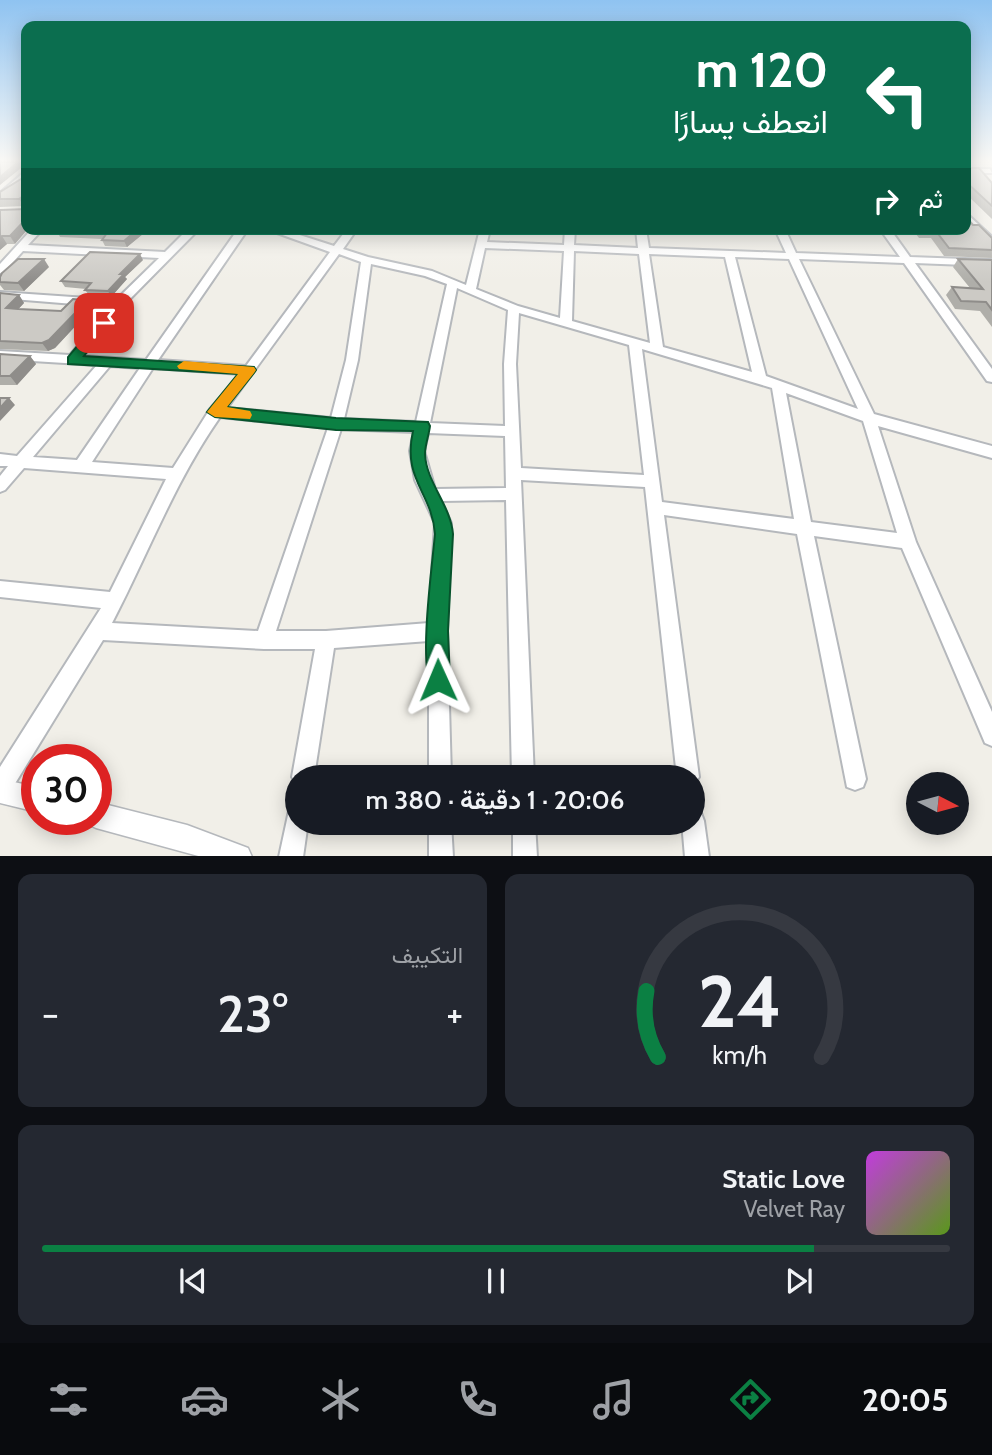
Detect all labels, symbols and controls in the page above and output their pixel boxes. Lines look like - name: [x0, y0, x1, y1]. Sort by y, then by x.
- text: 120 m: [696, 40, 828, 99]
- icon: left: [852, 49, 943, 140]
- text: انعطف يسارًا: [673, 102, 828, 141]
- icon: right: [867, 182, 905, 220]
- text: ثم: [919, 183, 943, 215]
- pin: [74, 293, 134, 353]
- icon: arrive: [85, 304, 123, 342]
- position arrow: [401, 643, 475, 717]
- speed limit sign: 30: [21, 744, 112, 835]
- north arrow: [906, 772, 970, 835]
- map controls: [906, 772, 969, 835]
- text: 20:06 · 1 دقيقة · 380 m: [366, 784, 624, 816]
- text: التكييف: [392, 941, 463, 969]
- text: 24: [698, 957, 781, 1045]
- text: 23°: [217, 982, 288, 1045]
- text: −: [42, 990, 59, 1037]
- text: +: [446, 990, 463, 1037]
- text: km/h: [712, 1039, 767, 1069]
- text: Static Love: [722, 1163, 845, 1195]
- text: Velvet Ray: [744, 1195, 845, 1223]
- icon: previous: [174, 1262, 212, 1300]
- icon: pause: [477, 1262, 515, 1300]
- icon: next: [780, 1262, 818, 1300]
- icon: filters: [44, 1375, 93, 1424]
- icon: car: [180, 1375, 229, 1424]
- icon: climate: [316, 1375, 365, 1424]
- icon: phone: [453, 1375, 502, 1424]
- icon: music: [589, 1375, 638, 1424]
- icon: directions: [726, 1375, 775, 1424]
- text: 20:05: [862, 1380, 948, 1419]

